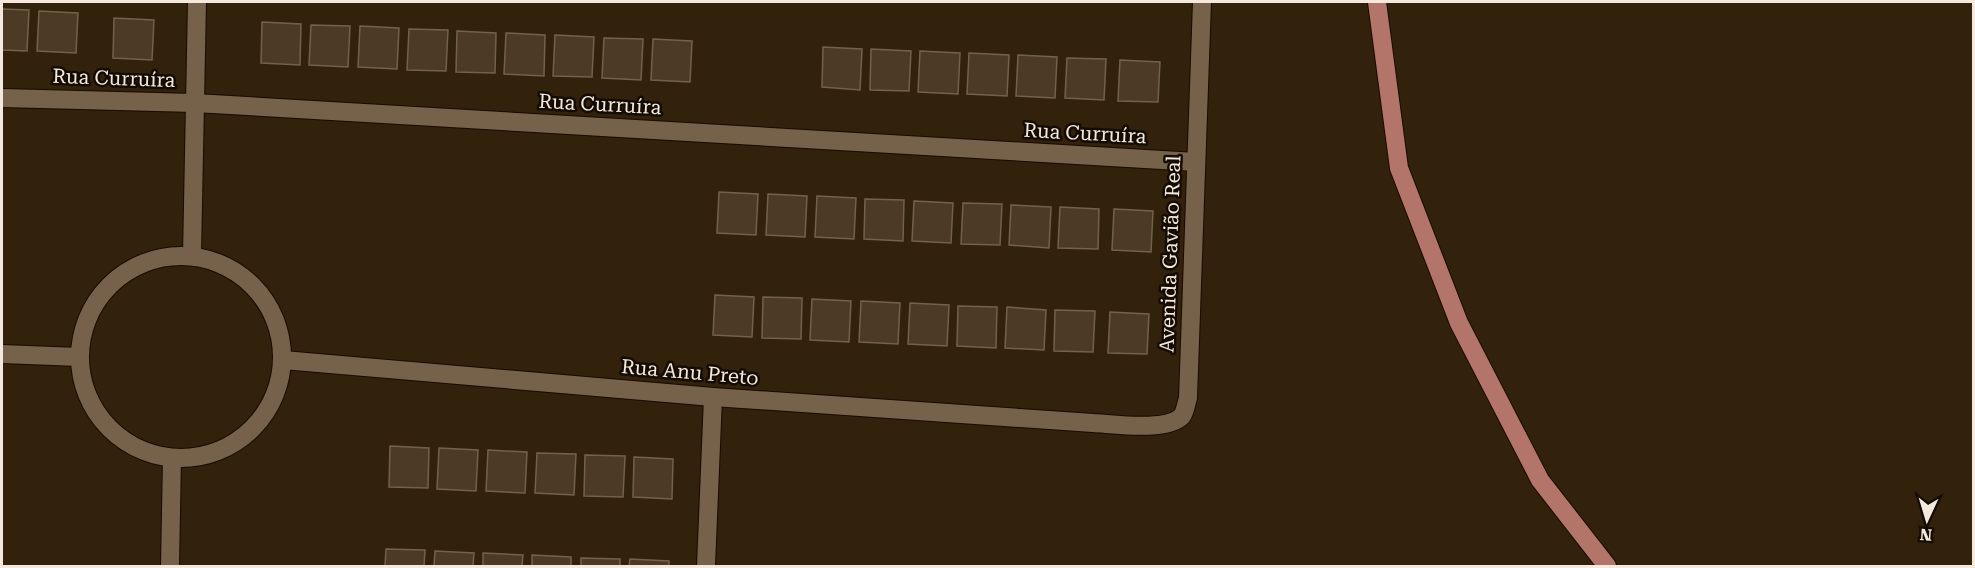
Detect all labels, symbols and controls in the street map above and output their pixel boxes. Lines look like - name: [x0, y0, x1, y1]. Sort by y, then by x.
- street label: Rua Curruíra: [52, 64, 176, 92]
- street label: Rua Curruíra: [538, 89, 662, 119]
- street label: Rua Curruíra: [1023, 118, 1147, 148]
- street label: Avenida Gavião Real: [1155, 155, 1185, 353]
- street label: Rua Anu Preto: [620, 354, 760, 390]
- north arrow: [1897, 490, 1957, 550]
- text: N: [1919, 525, 1933, 544]

